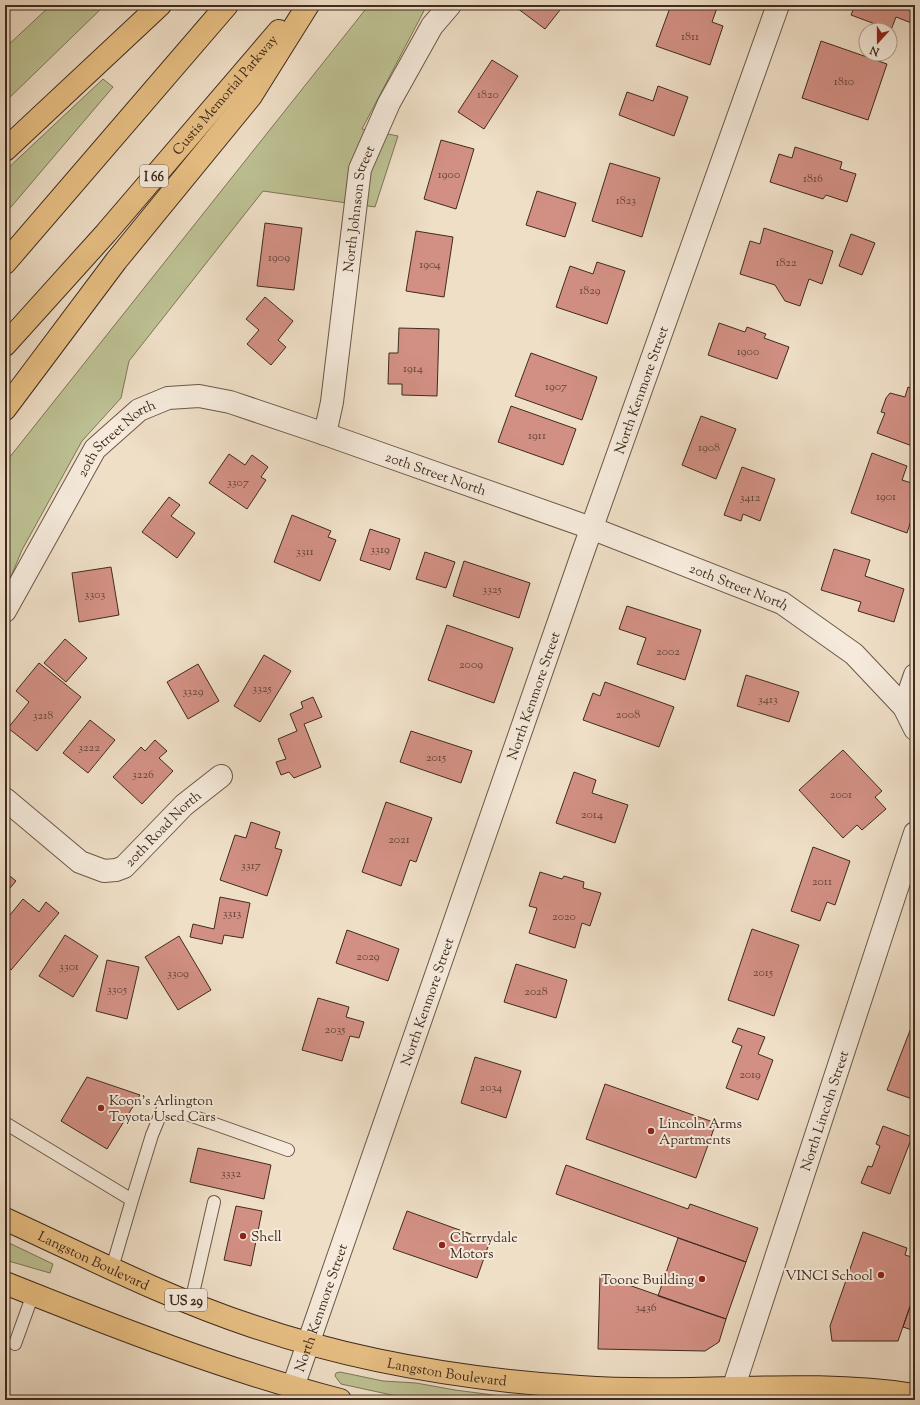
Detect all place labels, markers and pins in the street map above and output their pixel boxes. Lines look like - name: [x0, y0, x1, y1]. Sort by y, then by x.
- place label: Koon's Arlington Toyota Used Cars: [109, 1092, 216, 1128]
- marker: Koon's Arlington Toyota Used Cars: [96, 1103, 106, 1113]
- place label: Lincoln Arms Apartments: [659, 1115, 742, 1151]
- marker: Lincoln Arms Apartments: [646, 1126, 656, 1136]
- place label: Shell: [251, 1228, 282, 1248]
- place label: Cherrydale Motors: [450, 1229, 518, 1265]
- marker: Shell: [238, 1231, 248, 1241]
- marker: Cherrydale Motors: [437, 1240, 447, 1250]
- place label: VINCI School: [785, 1267, 873, 1287]
- marker: VINCI School: [876, 1270, 886, 1280]
- place label: Toone Building: [601, 1271, 694, 1291]
- marker: Toone Building: [697, 1274, 707, 1284]

